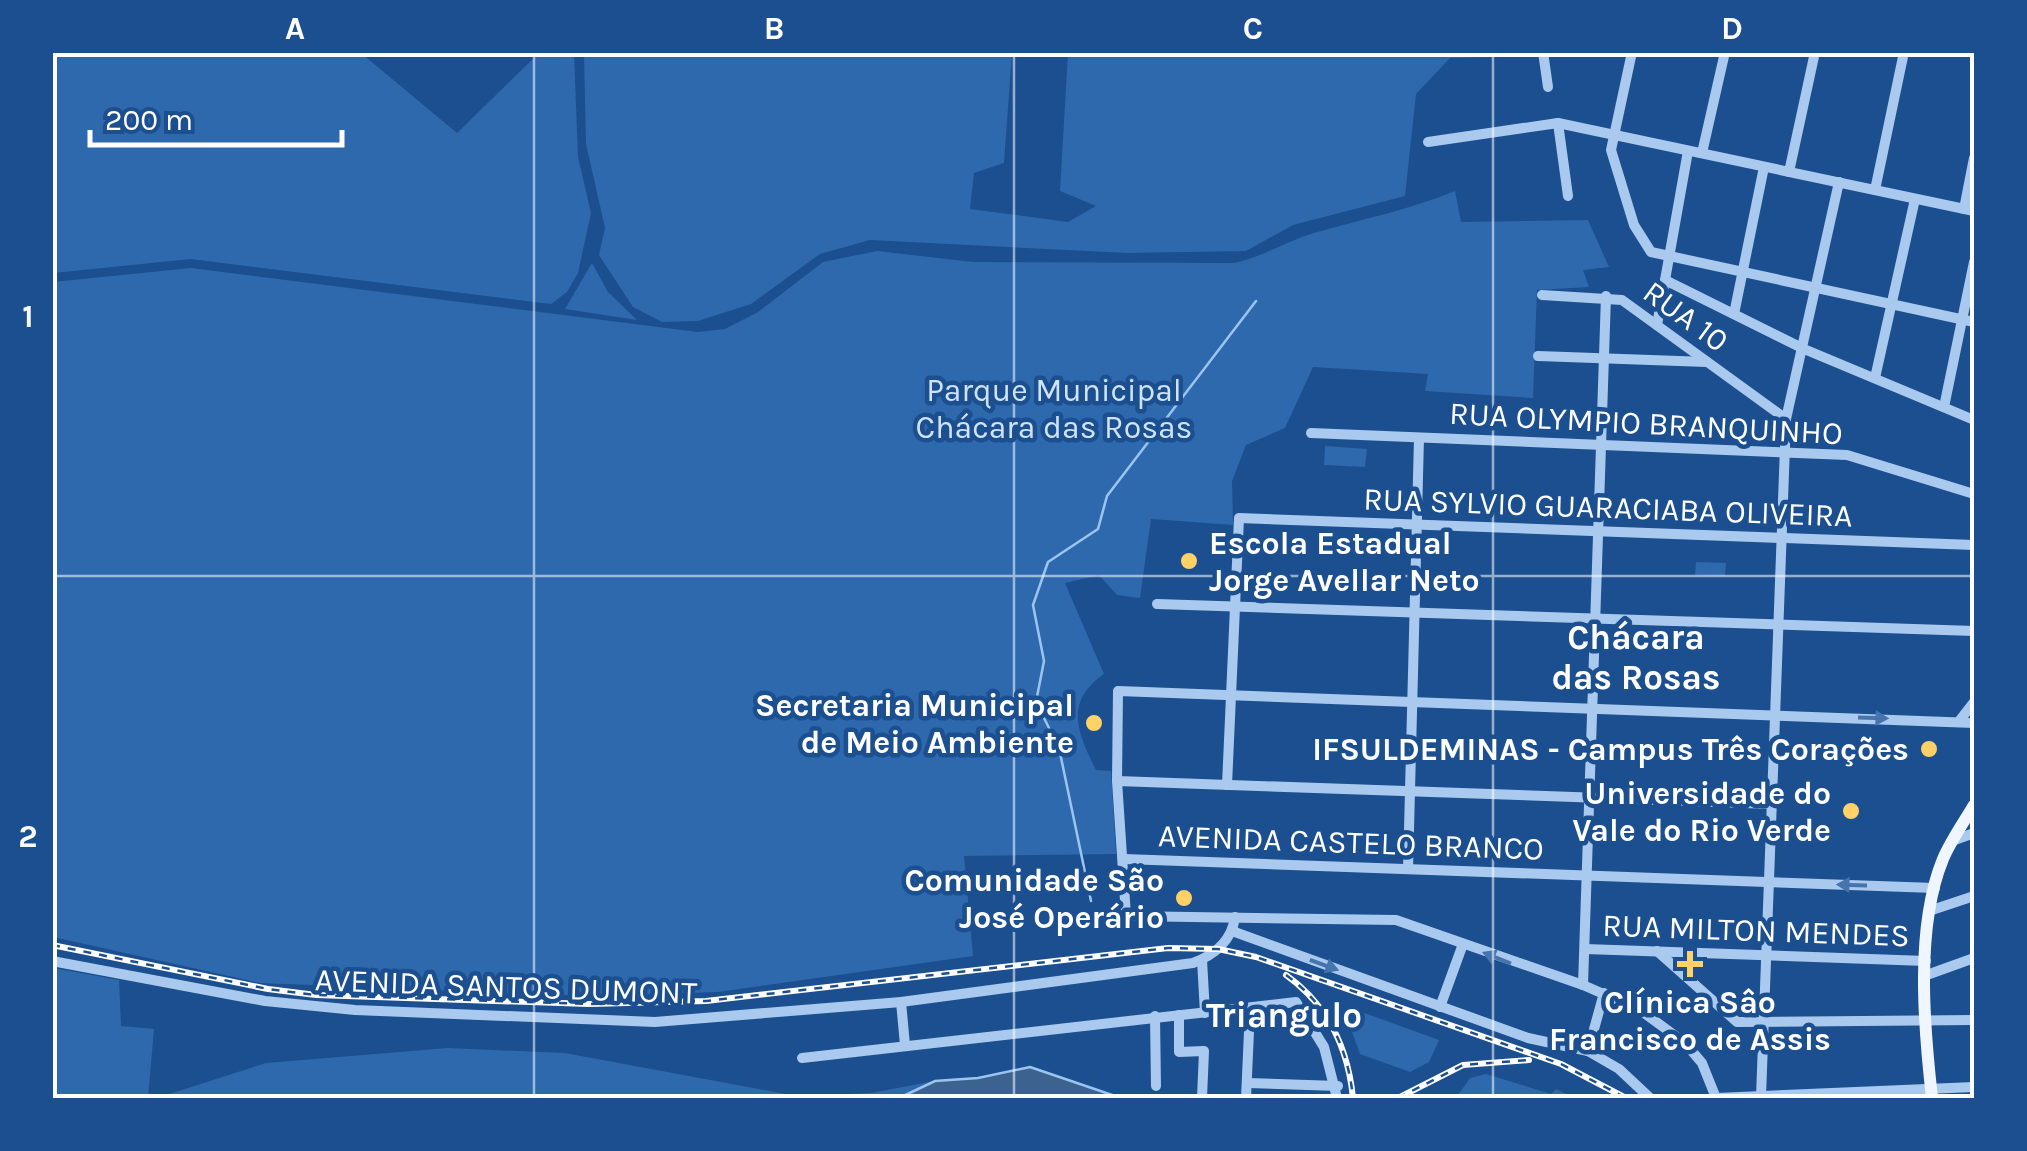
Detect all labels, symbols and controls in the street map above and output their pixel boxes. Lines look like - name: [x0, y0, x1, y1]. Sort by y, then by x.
- text: A: [285, 10, 305, 47]
- text: B: [764, 10, 784, 47]
- text: C: [1243, 10, 1263, 47]
- text: D: [1721, 10, 1743, 47]
- scale bar: [90, 85, 342, 147]
- text: 200 m: [105, 102, 193, 138]
- street label: RUA 10: [1636, 273, 1735, 360]
- text: 1: [22, 298, 34, 335]
- park label: Parque Municipal Chácara das Rosas: [916, 372, 1192, 446]
- street label: RUA OLYMPIO BRANQUINHO: [1448, 395, 1844, 452]
- street label: RUA SYLVIO GUARACIABA OLIVEIRA: [1363, 480, 1853, 535]
- place label: Escola Estadual Jorge Avellar Neto: [1209, 525, 1480, 599]
- marker: Escola Estadual Jorge Avellar Neto: [1178, 550, 1200, 572]
- district label: Chácara das Rosas: [1551, 617, 1721, 698]
- place label: Secretaria Municipal de Meio Ambiente: [755, 687, 1074, 761]
- one-way arrow: [1858, 710, 1890, 726]
- marker: Secretaria Municipal de Meio Ambiente: [1083, 712, 1105, 734]
- place label: IFSULDEMINAS - Campus Três Corações: [1312, 731, 1909, 768]
- marker: IFSULDEMINAS - Campus Três Corações: [1918, 738, 1940, 760]
- place label: Universidade do Vale do Rio Verde: [1572, 775, 1831, 849]
- marker: Universidade do Vale do Rio Verde: [1840, 800, 1862, 822]
- street label: AVENIDA CASTELO BRANCO: [1157, 817, 1545, 868]
- text: 2: [18, 818, 38, 855]
- place label: Comunidade São José Operário: [904, 862, 1164, 936]
- one-way arrow: [1835, 876, 1867, 892]
- marker: Comunidade São José Operário: [1173, 887, 1195, 909]
- street label: RUA MILTON MENDES: [1602, 907, 1910, 954]
- one-way arrow: [1482, 949, 1512, 965]
- marker: Clínica Sâo Francisco de Assis: [1677, 951, 1703, 977]
- one-way arrow: [1309, 958, 1339, 973]
- street label: AVENIDA SANTOS DUMONT: [314, 961, 698, 1012]
- place label: Clínica Sâo Francisco de Assis: [1549, 984, 1831, 1058]
- district label: Triangulo: [1206, 995, 1362, 1037]

